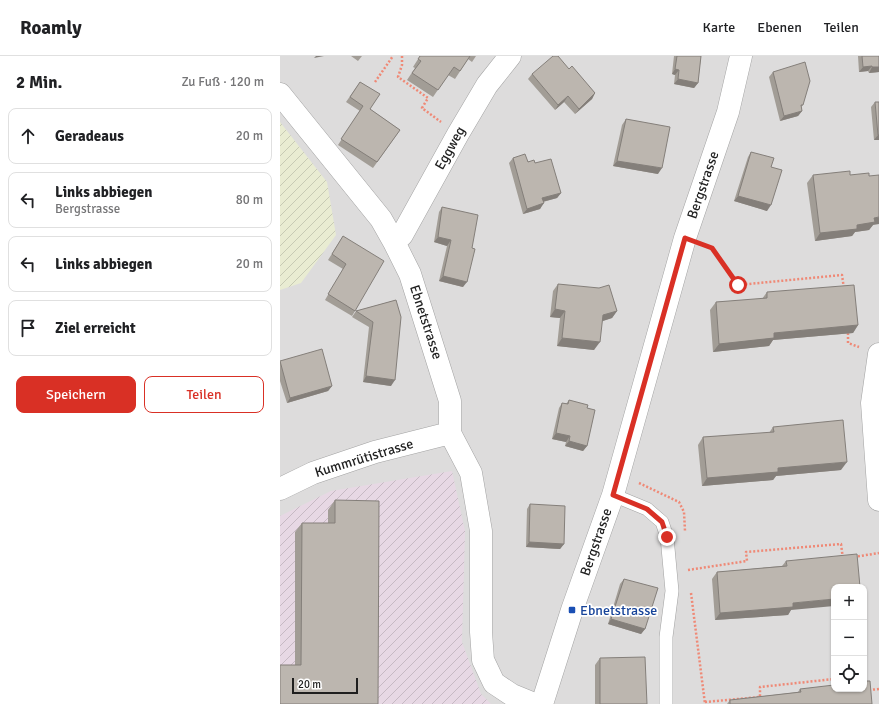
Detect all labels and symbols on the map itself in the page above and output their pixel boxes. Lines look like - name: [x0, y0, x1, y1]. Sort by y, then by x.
- street label: Eggweg: [431, 123, 469, 173]
- street label: Bergstrasse: [684, 149, 722, 221]
- route start: [729, 276, 747, 294]
- street label: Ebnetstrasse: [406, 283, 446, 361]
- street label: Kummrütistrasse: [313, 435, 415, 481]
- street label: Bergstrasse: [577, 506, 615, 578]
- route end: [658, 528, 676, 546]
- place label: Ebnetstrasse: [580, 602, 657, 619]
- marker: Ebnetstrasse: [567, 605, 577, 615]
- scale bar: [292, 676, 358, 695]

